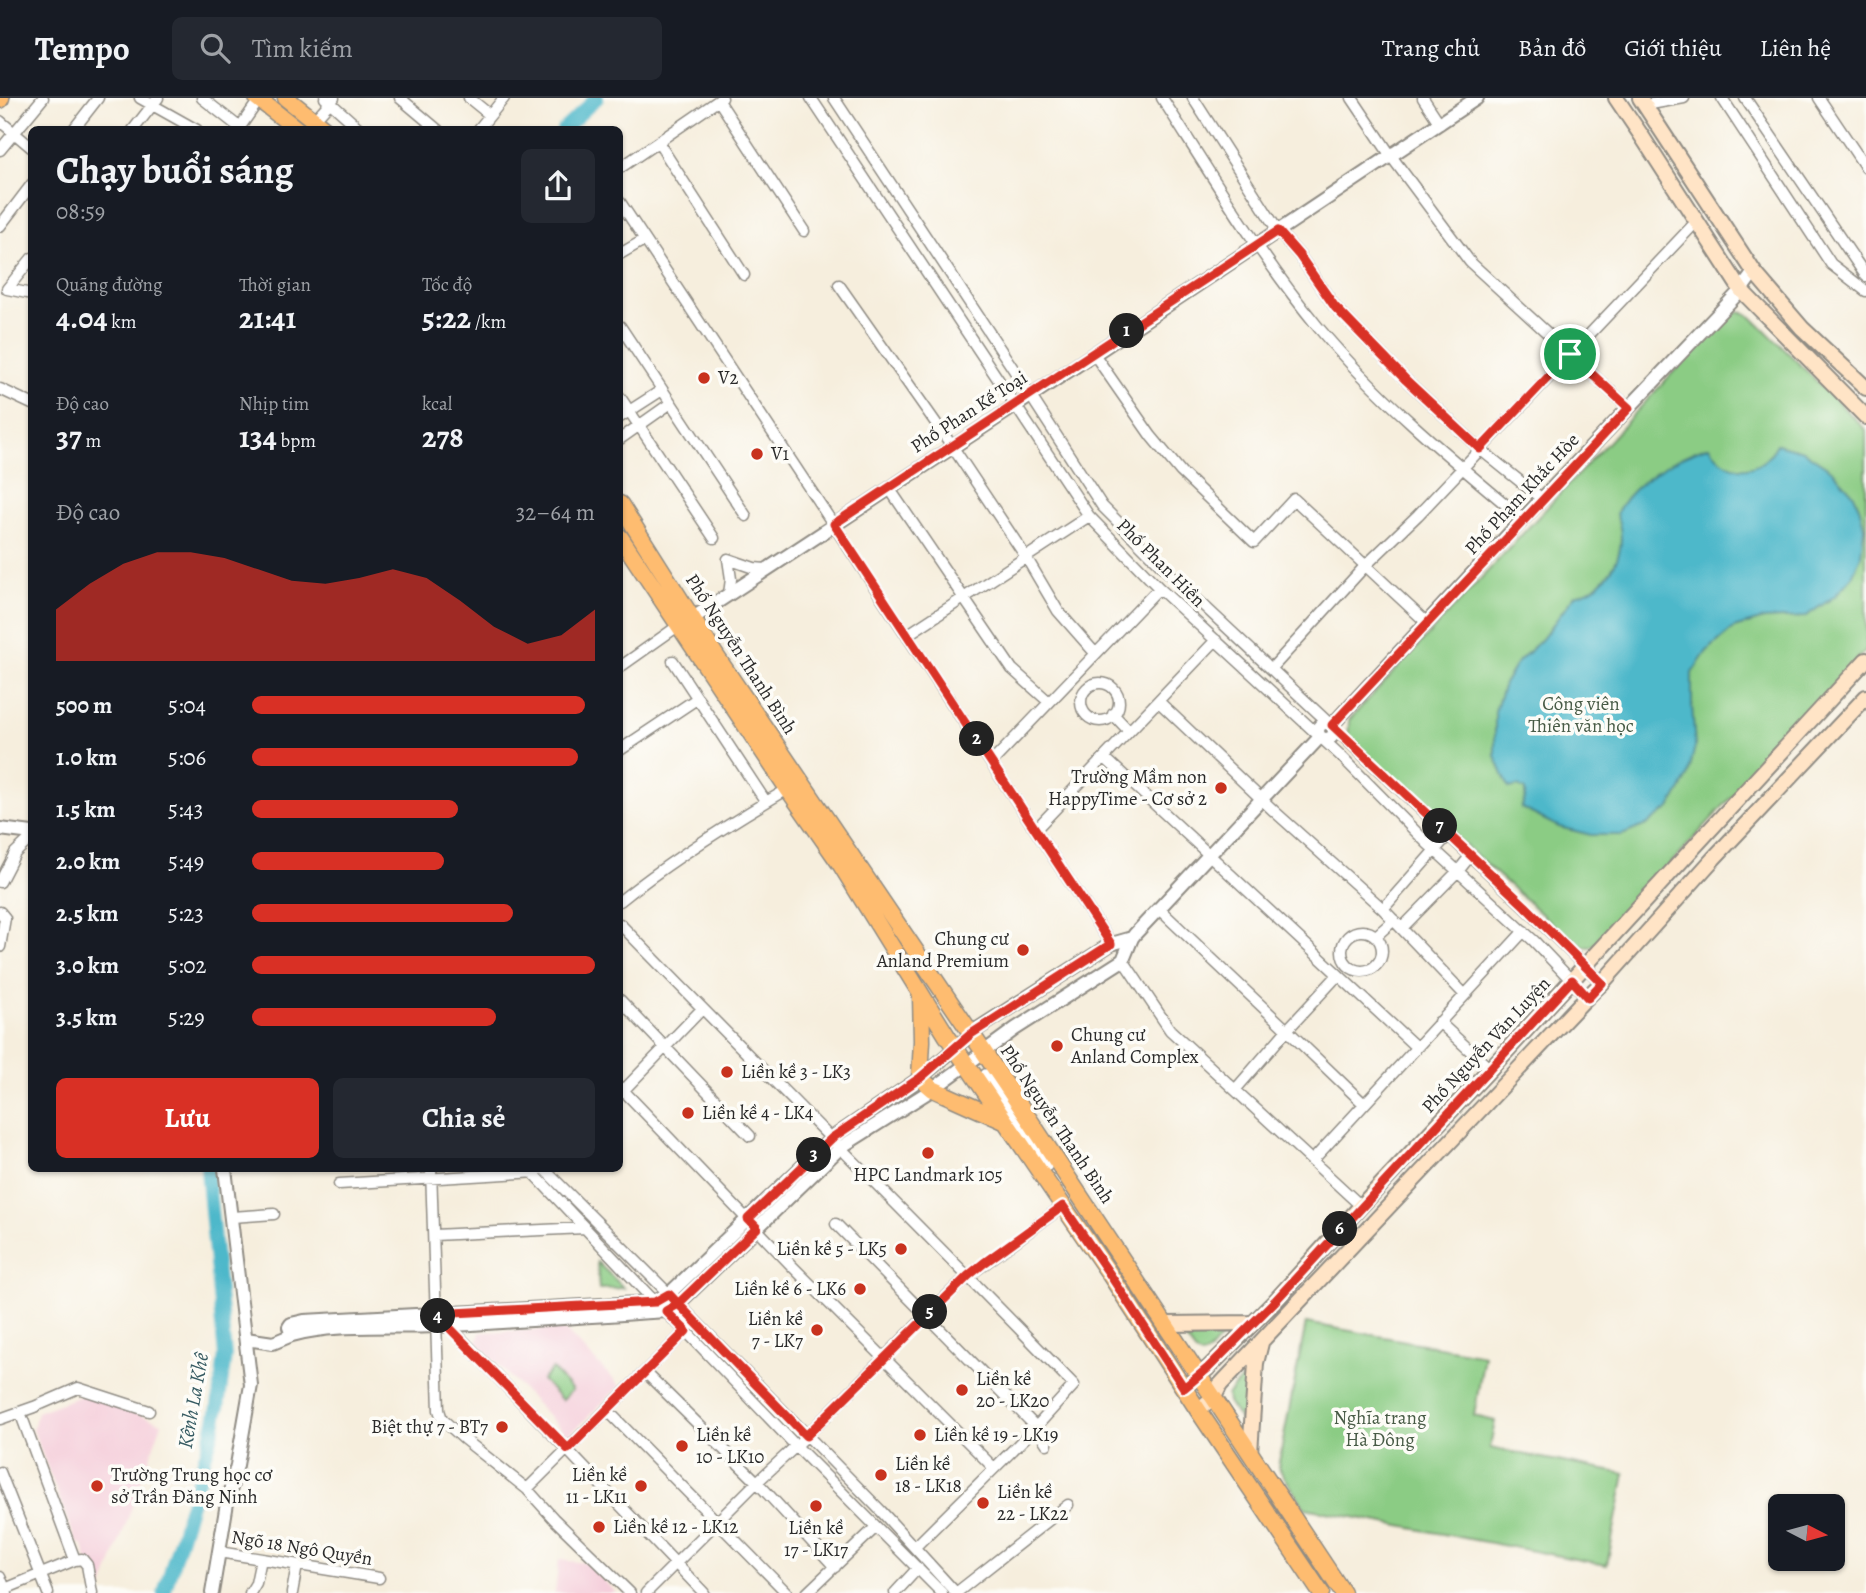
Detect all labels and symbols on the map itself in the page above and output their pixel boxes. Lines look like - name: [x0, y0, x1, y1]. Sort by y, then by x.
- pin: 1: [1110, 314, 1144, 348]
- pin: [1540, 324, 1600, 384]
- place label: V2: [717, 365, 739, 391]
- street label: Phố Phan Kế Toại: [906, 365, 1032, 459]
- marker: V2: [696, 370, 712, 386]
- street label: Phố Phạm Khắc Hòe: [1459, 428, 1585, 560]
- place label: V1: [770, 441, 790, 467]
- marker: V1: [749, 446, 765, 462]
- street label: Phố Phan Hiền: [1111, 513, 1211, 613]
- street label: Phố Nguyễn Thanh Bình: [679, 569, 803, 739]
- park label: Công viên Thiên văn học: [1528, 691, 1634, 739]
- pin: 2: [960, 722, 995, 756]
- place label: Trường Mầm non HappyTime - Cơ sở 2: [1048, 764, 1207, 812]
- marker: Trường Mầm non HappyTime - Cơ sở 2: [1213, 780, 1229, 796]
- pin: 7: [1422, 808, 1458, 844]
- place label: Chung cư Anland Premium: [876, 926, 1010, 974]
- marker: Chung cư Anland Premium: [1015, 942, 1031, 958]
- street label: Phố Nguyễn Văn Luyện: [1416, 971, 1556, 1119]
- place label: Chung cư Anland Complex: [1070, 1022, 1199, 1070]
- marker: Chung cư Anland Complex: [1049, 1038, 1065, 1054]
- street label: Phố Nguyễn Thanh Bình: [994, 1039, 1120, 1209]
- place label: Liền kề 3 - LK3: [741, 1059, 851, 1085]
- marker: Liền kề 3 - LK3: [719, 1064, 735, 1080]
- place label: Liền kề 4 - LK4: [702, 1100, 814, 1126]
- marker: Liền kề 4 - LK4: [680, 1105, 696, 1121]
- pin: 3: [796, 1138, 832, 1172]
- marker: HPC Landmark 105: [920, 1145, 936, 1161]
- place label: HPC Landmark 105: [853, 1162, 1003, 1188]
- pin: 6: [1322, 1212, 1358, 1246]
- place label: Liền kề 5 - LK5: [776, 1236, 887, 1262]
- marker: Liền kề 5 - LK5: [893, 1241, 909, 1257]
- place label: Liền kề 6 - LK6: [734, 1276, 846, 1302]
- marker: Liền kề 6 - LK6: [852, 1281, 868, 1297]
- pin: 5: [912, 1294, 948, 1330]
- pin: 4: [420, 1298, 456, 1334]
- place label: Liền kề 7 - LK7: [748, 1306, 803, 1354]
- marker: Liền kề 7 - LK7: [809, 1322, 825, 1338]
- water label: Kênh La Khê: [171, 1349, 216, 1451]
- place label: Liền kề 20 - LK20: [976, 1366, 1049, 1414]
- marker: Liền kề 20 - LK20: [954, 1382, 970, 1398]
- park label: Nghĩa trang Hà Đông: [1333, 1405, 1427, 1453]
- place label: Biệt thự 7 - BT7: [371, 1414, 488, 1440]
- marker: Biệt thự 7 - BT7: [494, 1419, 510, 1435]
- place label: Liền kề 10 - LK10: [696, 1422, 764, 1470]
- place label: Liền kề 19 - LK19: [934, 1422, 1058, 1448]
- marker: Liền kề 19 - LK19: [912, 1427, 928, 1443]
- marker: Liền kề 10 - LK10: [674, 1438, 690, 1454]
- place label: Liền kề 18 - LK18: [895, 1451, 962, 1499]
- place label: Trường Trung học cơ sở Trần Đăng Ninh: [111, 1462, 273, 1510]
- place label: Liền kề 11 - LK11: [566, 1462, 627, 1510]
- marker: Liền kề 18 - LK18: [873, 1467, 889, 1483]
- marker: Trường Trung học cơ sở Trần Đăng Ninh: [89, 1478, 105, 1494]
- marker: Liền kề 11 - LK11: [633, 1478, 649, 1494]
- place label: Liền kề 22 - LK22: [997, 1479, 1068, 1527]
- north arrow: [1768, 1494, 1844, 1572]
- marker: Liền kề 22 - LK22: [975, 1495, 991, 1511]
- marker: Liền kề 17 - LK17: [808, 1498, 824, 1514]
- place label: Liền kề 12 - LK12: [613, 1514, 738, 1540]
- place label: Liền kề 17 - LK17: [784, 1515, 848, 1563]
- marker: Liền kề 12 - LK12: [591, 1519, 607, 1535]
- street label: Ngõ 18 Ngô Quyền: [230, 1524, 374, 1572]

